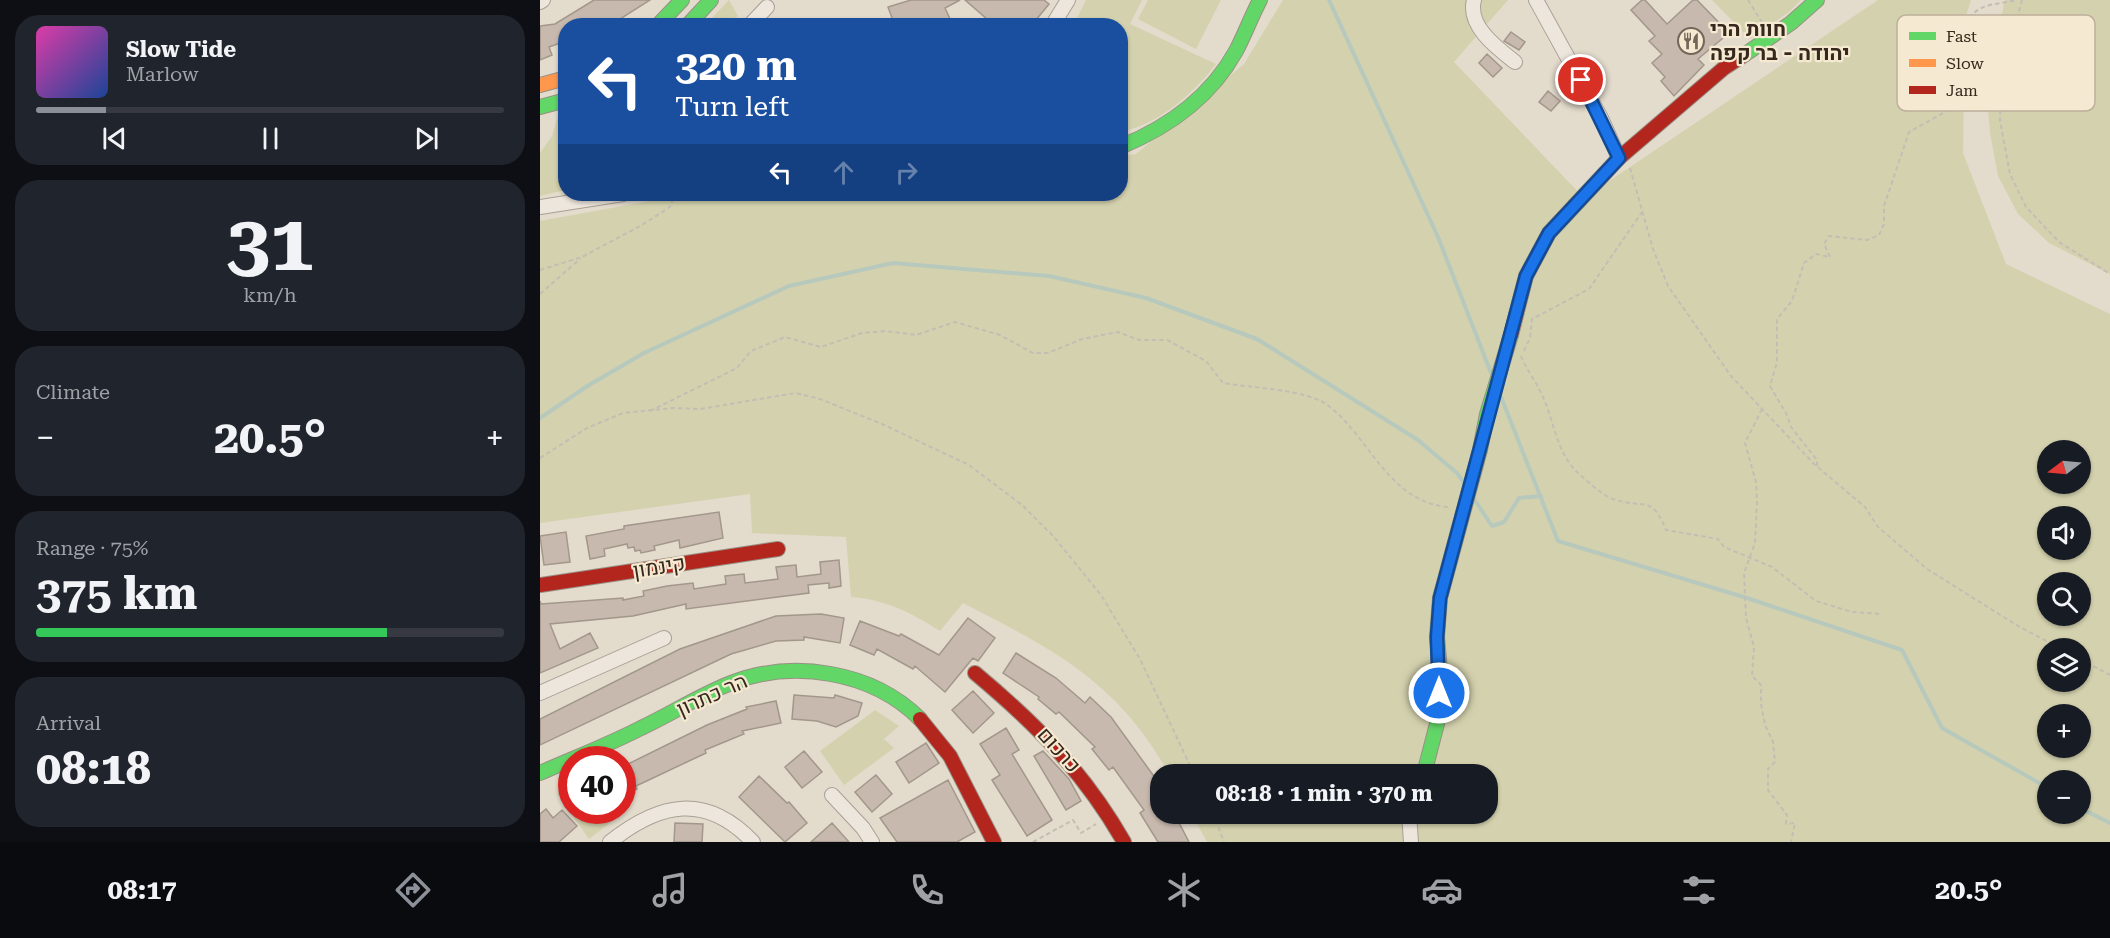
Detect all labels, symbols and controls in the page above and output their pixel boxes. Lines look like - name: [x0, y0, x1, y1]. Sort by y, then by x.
- legend: [1897, 15, 2095, 111]
- place label: חוות הרי יהודה - בר קפה: [1710, 17, 1850, 65]
- restaurant icon: חוות הרי יהודה - בר קפה: [1676, 26, 1706, 56]
- text: Fast: [1946, 27, 1977, 46]
- text: Slow Tide: [126, 37, 236, 62]
- text: 320 m: [675, 41, 797, 90]
- icon: left: [576, 42, 654, 120]
- pin: [1555, 54, 1606, 105]
- text: Slow: [1946, 54, 1984, 73]
- text: Marlow: [126, 62, 199, 86]
- icon: arrive: [1564, 63, 1597, 96]
- text: Jam: [1946, 81, 1978, 100]
- text: Turn left: [675, 91, 789, 123]
- icon: previous: [98, 122, 131, 155]
- icon: pause: [254, 122, 287, 155]
- icon: next: [410, 122, 443, 155]
- icon: left: [764, 156, 797, 189]
- icon: ahead: [827, 156, 860, 189]
- icon: right: [890, 156, 923, 189]
- text: 31: [226, 198, 314, 289]
- text: km/h: [243, 283, 297, 307]
- text: Climate: [36, 380, 110, 404]
- text: 20.5°: [214, 411, 326, 464]
- text: −: [36, 418, 54, 457]
- text: +: [486, 418, 504, 457]
- north arrow: [2037, 440, 2091, 494]
- map controls: [2037, 440, 2091, 824]
- button: sound: [2037, 506, 2091, 560]
- text: Range · 75%: [36, 536, 148, 560]
- street label: קינמון: [631, 551, 687, 583]
- text: 375 km: [36, 567, 197, 620]
- button: search: [2037, 572, 2091, 626]
- button: layers: [2037, 638, 2091, 692]
- position arrow: [1407, 661, 1471, 725]
- street label: הר כתרון: [673, 669, 751, 721]
- button: +: [2037, 704, 2091, 758]
- text: Arrival: [36, 711, 101, 735]
- street label: כרכום: [1033, 722, 1085, 778]
- text: 08:18: [36, 742, 151, 795]
- speed limit sign: 40: [558, 746, 636, 824]
- button: −: [2037, 770, 2091, 824]
- text: 08:18 · 1 min · 370 m: [1215, 781, 1433, 806]
- icon: directions: [392, 869, 434, 911]
- icon: music: [649, 869, 691, 911]
- icon: phone: [906, 869, 948, 911]
- icon: climate: [1163, 869, 1205, 911]
- icon: car: [1421, 869, 1463, 911]
- icon: filters: [1678, 869, 1720, 911]
- text: 08:17: [108, 874, 177, 906]
- text: 20.5°: [1935, 874, 2002, 906]

